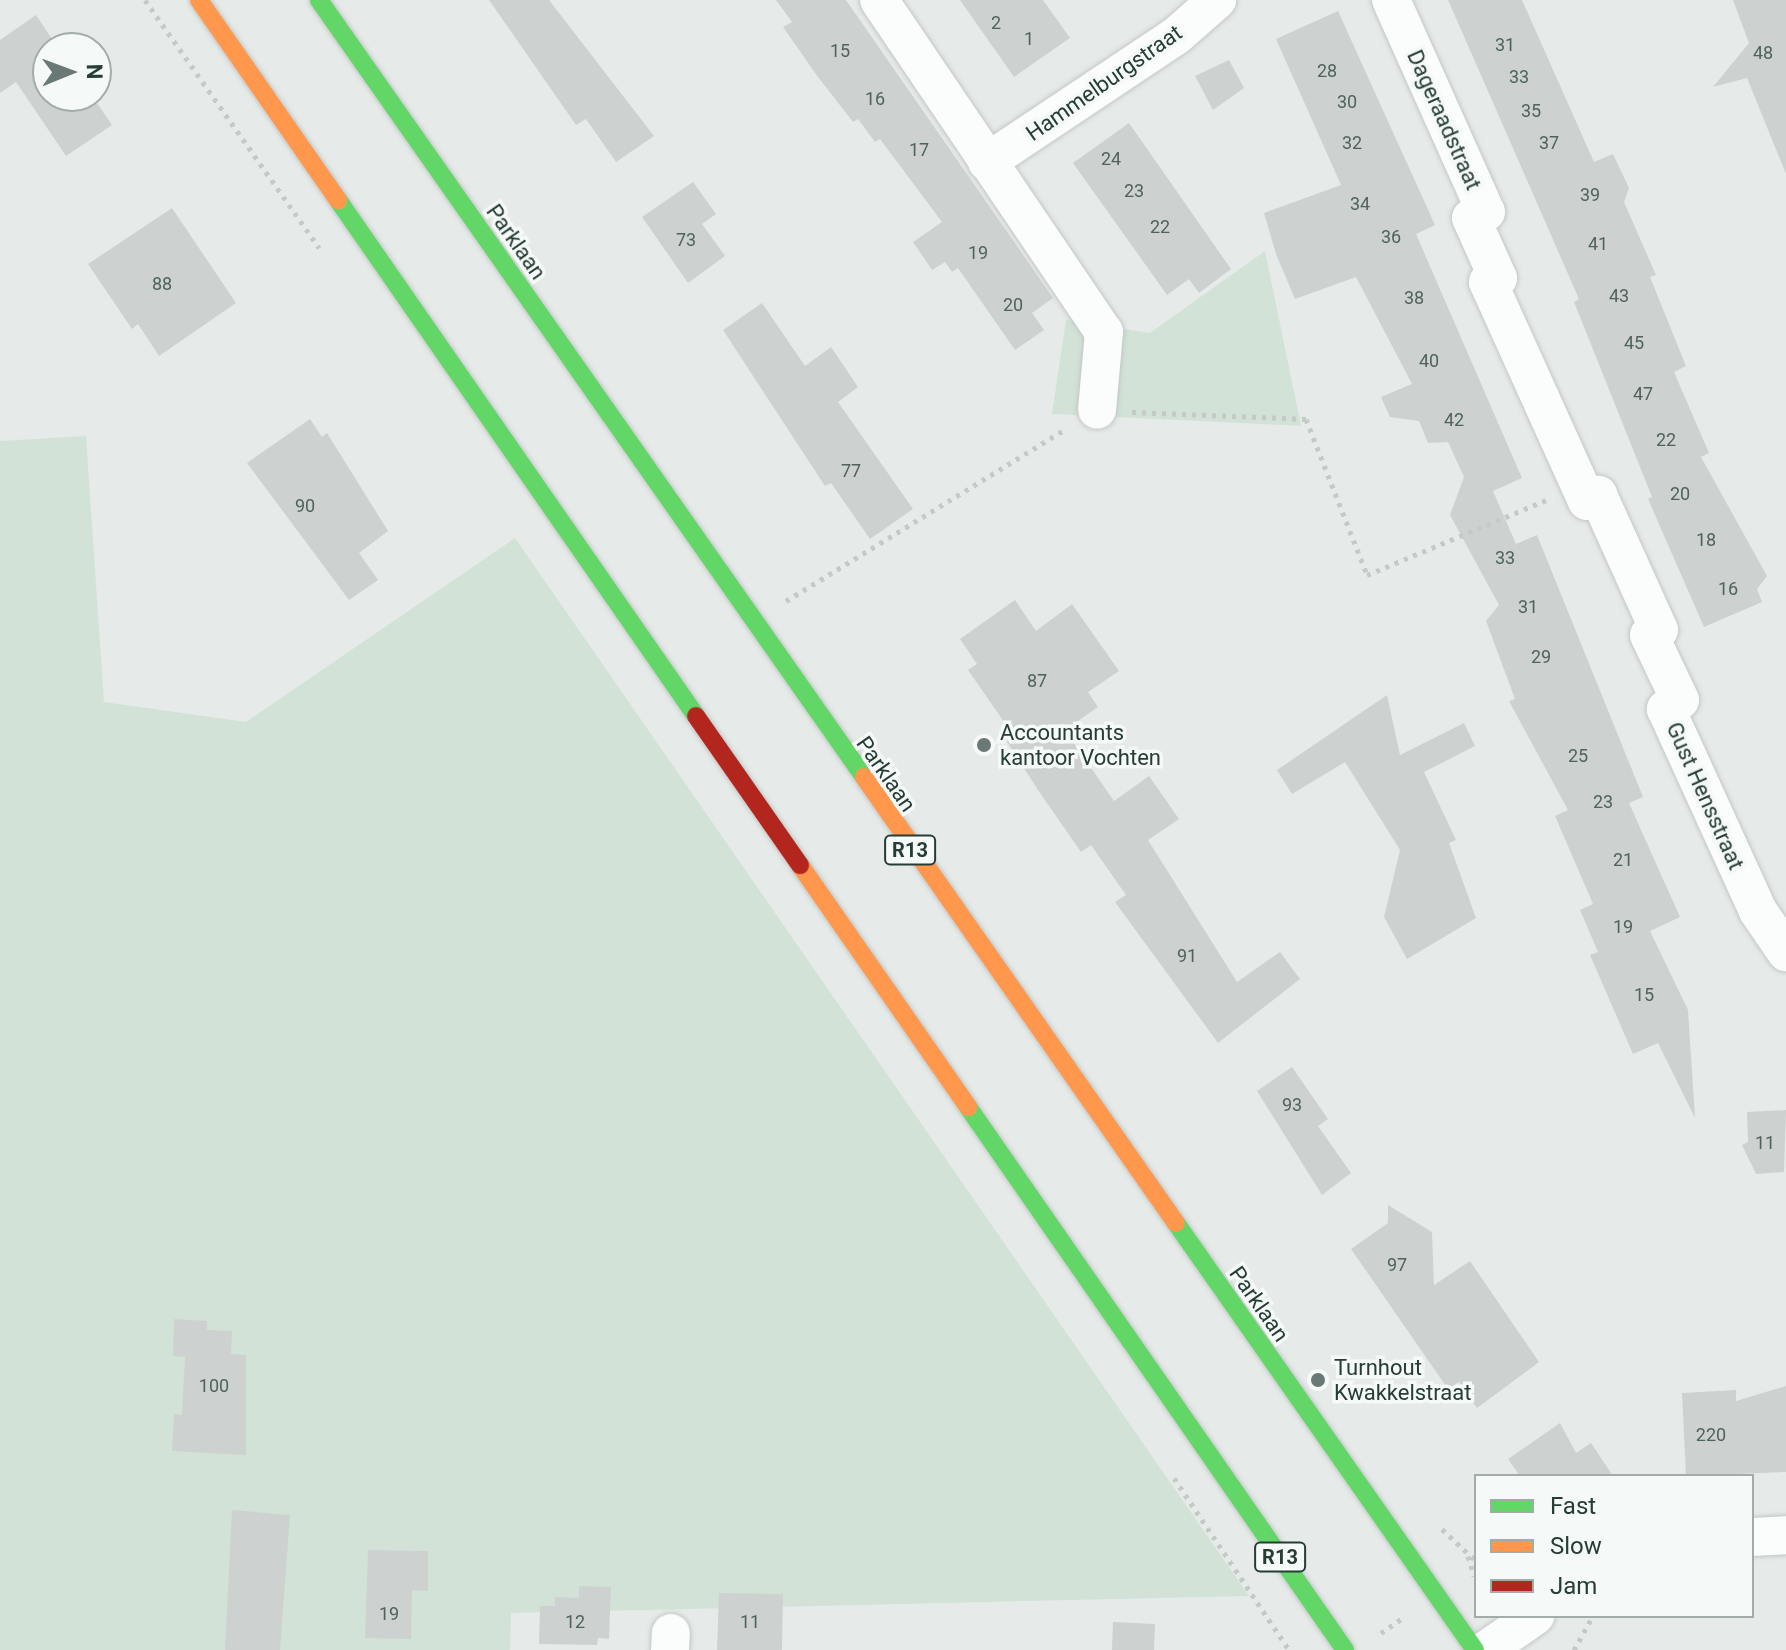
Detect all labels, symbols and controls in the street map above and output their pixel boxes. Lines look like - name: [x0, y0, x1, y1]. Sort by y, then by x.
- house number: 2: [991, 12, 1001, 34]
- street label: Hammelburgstraat: [1021, 19, 1187, 147]
- house number: 1: [1024, 28, 1034, 50]
- north arrow: [32, 32, 112, 112]
- house number: 31: [1495, 34, 1515, 56]
- house number: 15: [830, 40, 850, 62]
- house number: 48: [1753, 42, 1773, 64]
- street label: Dageraadstraat: [1401, 46, 1487, 194]
- house number: 28: [1317, 60, 1337, 82]
- text: N: [82, 64, 107, 80]
- house number: 33: [1509, 66, 1529, 88]
- house number: 16: [865, 88, 885, 110]
- house number: 30: [1337, 91, 1357, 113]
- house number: 35: [1521, 100, 1541, 122]
- house number: 32: [1342, 132, 1362, 154]
- house number: 37: [1539, 132, 1559, 154]
- house number: 17: [909, 139, 929, 161]
- house number: 24: [1101, 148, 1121, 170]
- house number: 23: [1124, 180, 1144, 202]
- house number: 39: [1580, 184, 1600, 206]
- house number: 34: [1350, 193, 1370, 215]
- street label: Parklaan: [481, 199, 551, 285]
- house number: 22: [1150, 216, 1170, 238]
- house number: 36: [1381, 226, 1401, 248]
- house number: 73: [676, 229, 696, 251]
- house number: 41: [1588, 233, 1608, 255]
- house number: 19: [968, 242, 988, 264]
- house number: 88: [152, 273, 172, 295]
- house number: 43: [1609, 285, 1629, 307]
- house number: 38: [1404, 287, 1424, 309]
- house number: 20: [1003, 294, 1023, 316]
- house number: 45: [1624, 332, 1644, 354]
- house number: 40: [1419, 350, 1439, 372]
- house number: 47: [1633, 383, 1653, 405]
- house number: 42: [1444, 409, 1464, 431]
- house number: 22: [1656, 429, 1676, 451]
- house number: 77: [841, 460, 861, 482]
- house number: 20: [1670, 483, 1690, 505]
- house number: 90: [295, 495, 315, 517]
- house number: 18: [1696, 529, 1716, 551]
- house number: 33: [1495, 547, 1515, 569]
- house number: 16: [1718, 578, 1738, 600]
- house number: 31: [1518, 596, 1538, 618]
- house number: 29: [1531, 646, 1551, 668]
- house number: 87: [1027, 670, 1047, 692]
- street label: Gust Hensstraat: [1661, 718, 1749, 874]
- place label: Accountants kantoor Vochten: [1000, 719, 1161, 770]
- street label: Parklaan: [851, 731, 921, 817]
- marker: Accountants kantoor Vochten: [975, 736, 993, 754]
- house number: 25: [1568, 745, 1588, 767]
- house number: 23: [1593, 791, 1613, 813]
- road number: R13: [884, 834, 936, 866]
- house number: 21: [1613, 849, 1633, 871]
- house number: 19: [1613, 916, 1633, 938]
- house number: 91: [1177, 945, 1197, 967]
- house number: 15: [1634, 984, 1654, 1006]
- house number: 93: [1282, 1094, 1302, 1116]
- house number: 11: [1755, 1132, 1775, 1154]
- house number: 97: [1387, 1254, 1407, 1276]
- street label: Parklaan: [1224, 1261, 1294, 1347]
- place label: Turnhout Kwakkelstraat: [1334, 1354, 1471, 1406]
- marker: Turnhout Kwakkelstraat: [1309, 1371, 1327, 1389]
- house number: 100: [199, 1375, 229, 1397]
- house number: 220: [1696, 1424, 1726, 1446]
- legend: [1474, 1474, 1754, 1618]
- text: Fast: [1550, 1492, 1596, 1520]
- text: Slow: [1550, 1532, 1602, 1560]
- road number: R13: [1254, 1541, 1306, 1573]
- text: Jam: [1550, 1572, 1597, 1600]
- house number: 19: [379, 1603, 399, 1625]
- house number: 12: [565, 1611, 585, 1633]
- house number: 11: [740, 1611, 760, 1633]

